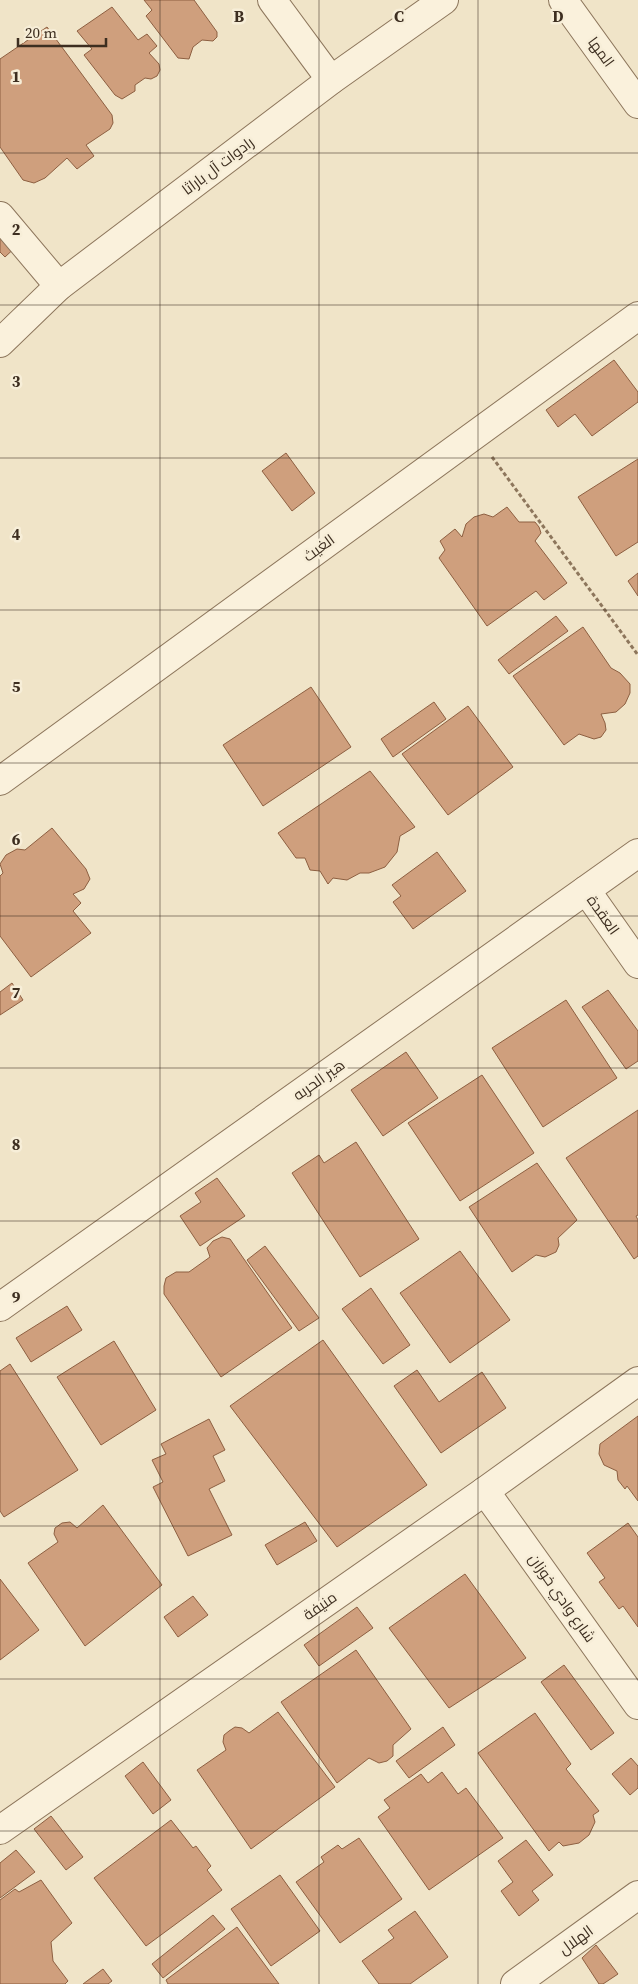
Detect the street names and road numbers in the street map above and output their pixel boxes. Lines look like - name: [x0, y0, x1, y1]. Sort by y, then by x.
- street label: المها: [583, 32, 619, 71]
- street label: رادوات آل باراثا: [177, 132, 258, 200]
- street label: الغيث: [299, 529, 339, 566]
- street label: العقدة: [582, 891, 625, 939]
- street label: هير الحربه: [289, 1054, 349, 1105]
- street label: شارع وادي خوزان: [522, 1549, 601, 1647]
- street label: منيفة: [299, 1586, 341, 1625]
- street label: الهلال: [554, 1920, 597, 1959]

